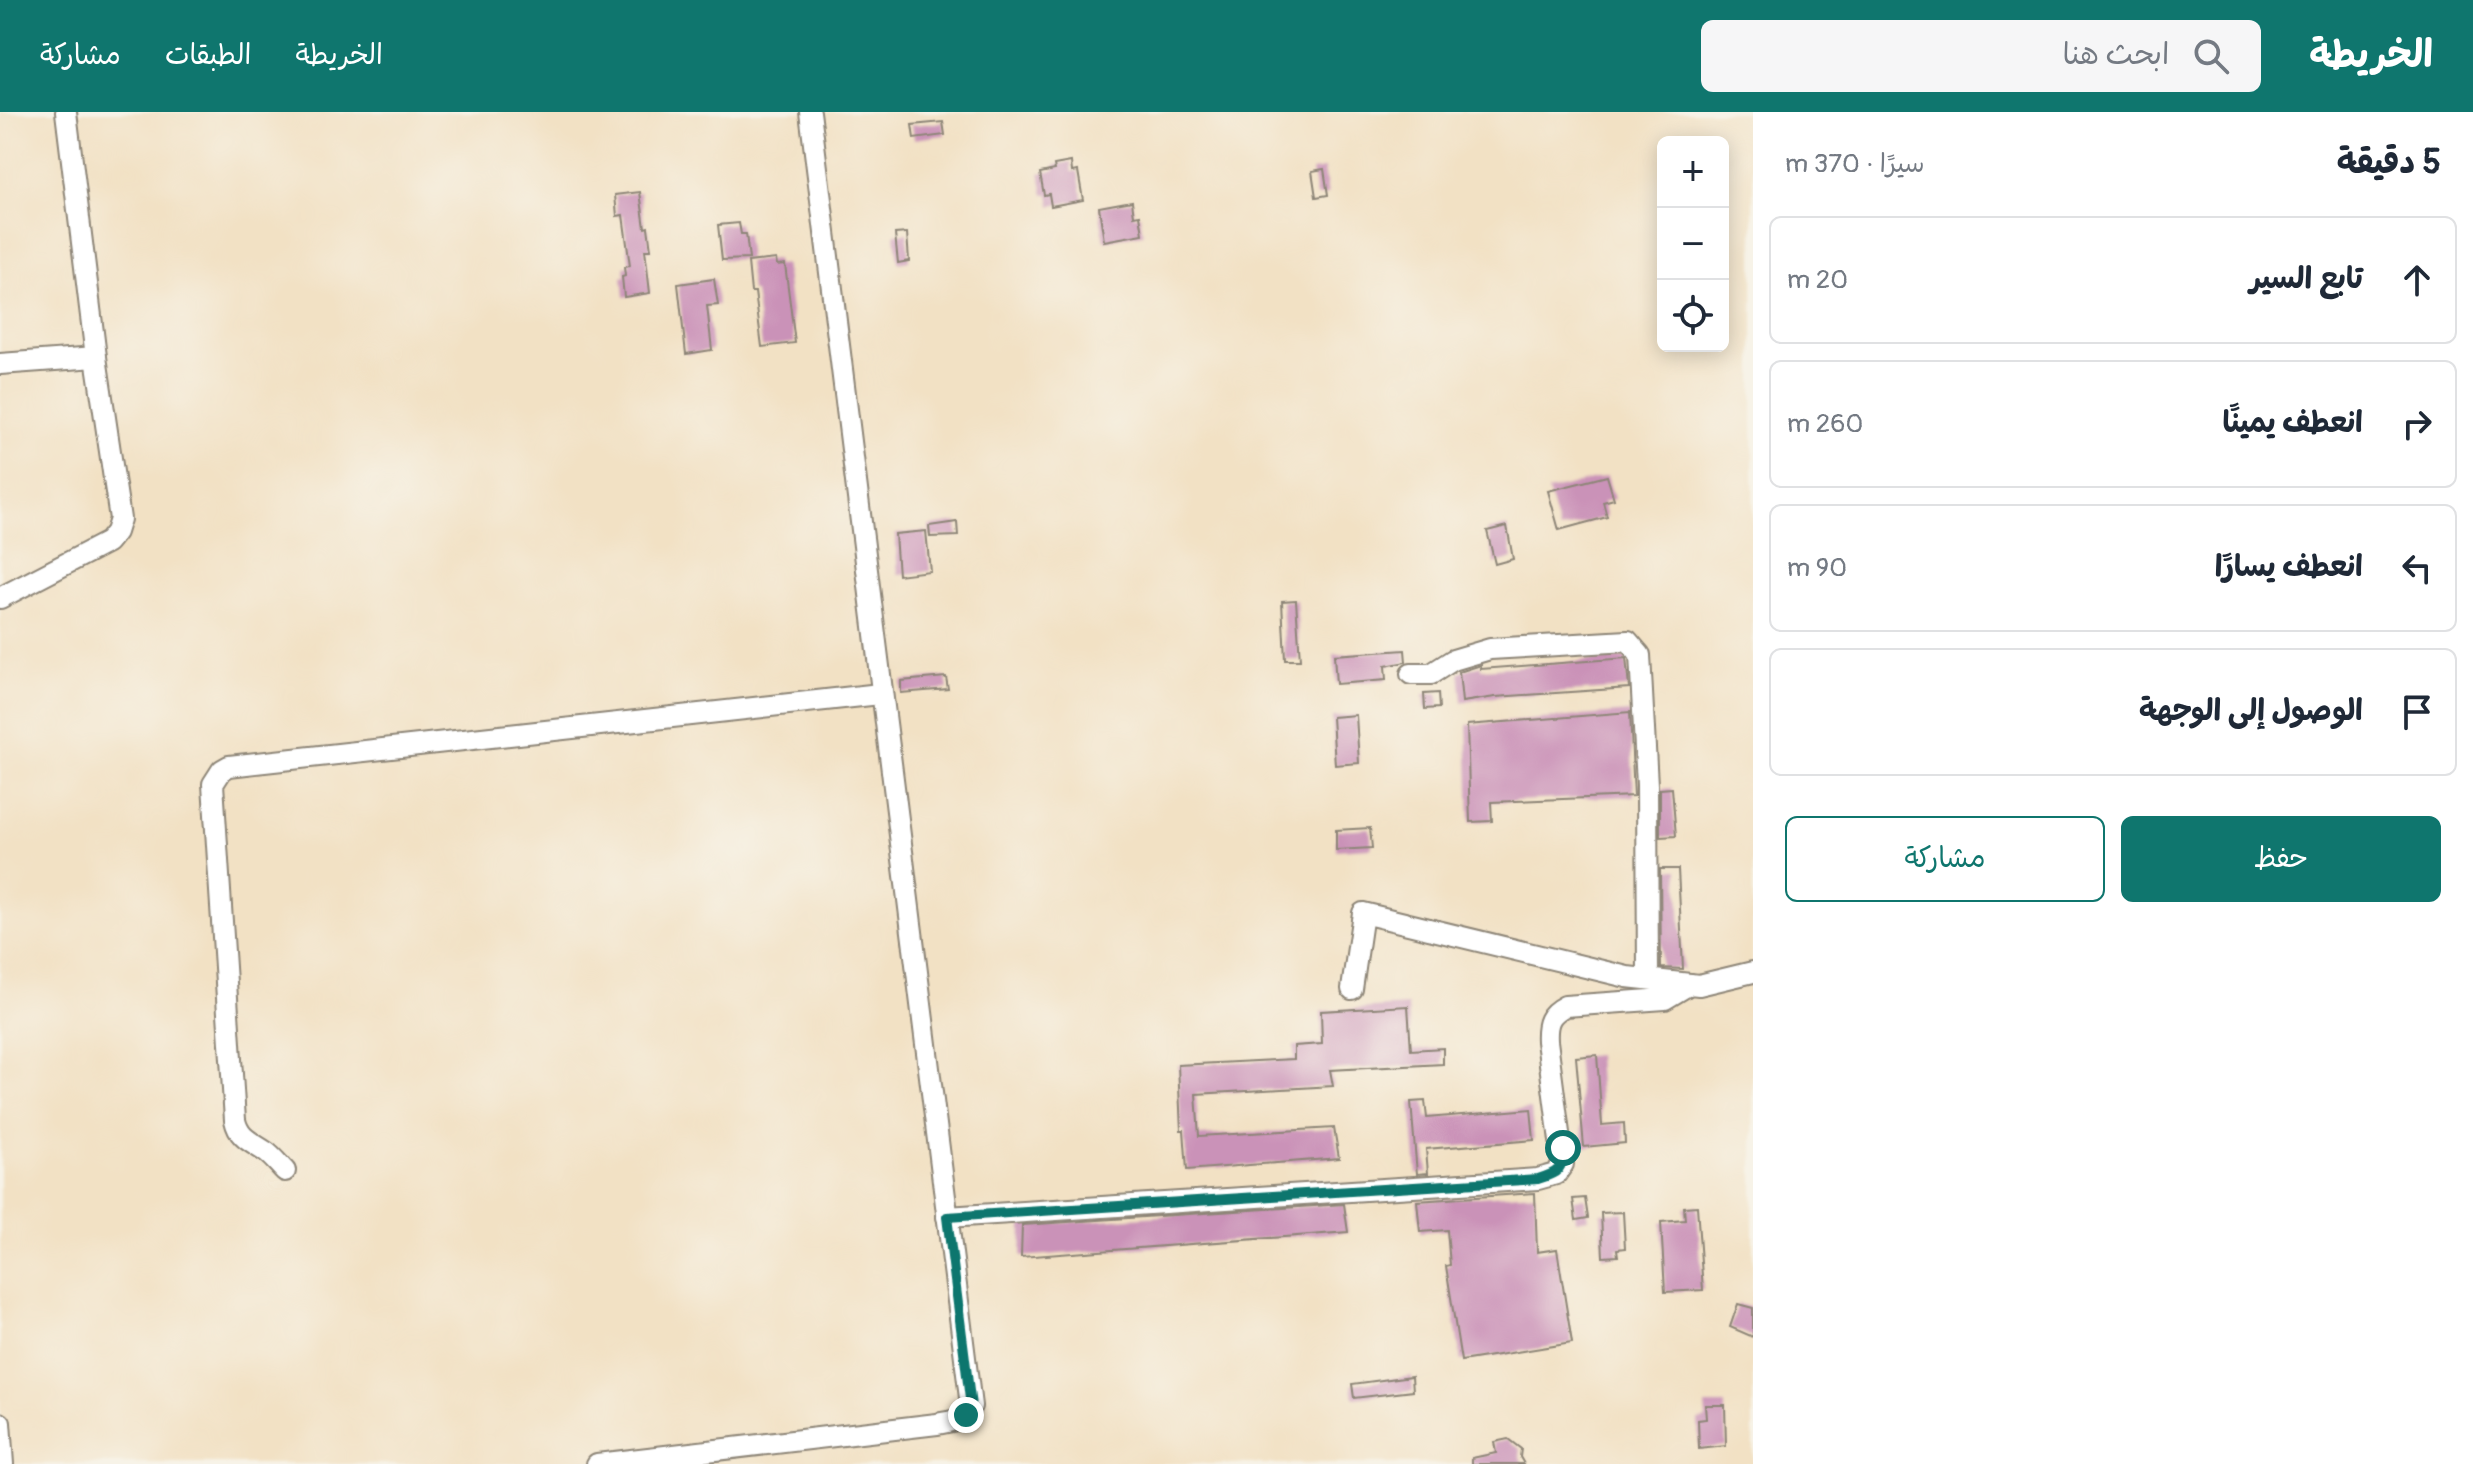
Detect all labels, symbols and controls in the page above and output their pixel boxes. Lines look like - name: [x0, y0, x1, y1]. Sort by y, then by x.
- search box: [1701, 20, 2261, 92]
- text: الخريطة: [2309, 31, 2433, 79]
- icon: search: [2189, 34, 2233, 78]
- text: ابحث هنا: [2063, 36, 2169, 73]
- text: مشاركة: [40, 38, 121, 73]
- text: الطبقات: [165, 38, 251, 73]
- text: الخريطة: [295, 38, 383, 73]
- map controls: [1657, 136, 1729, 352]
- button: +: [1657, 136, 1729, 208]
- text: 5 دقيقة: [2337, 141, 2441, 184]
- text: سيرًا · 370 m: [1785, 148, 1925, 180]
- button: −: [1657, 208, 1729, 280]
- icon: ahead: [2395, 258, 2439, 302]
- text: تابع السير: [2250, 260, 2363, 297]
- text: 20 m: [1787, 264, 1848, 296]
- button: locate: [1657, 280, 1729, 352]
- icon: right: [2395, 402, 2439, 446]
- text: انعطف يمينًا: [2223, 404, 2363, 441]
- text: 260 m: [1787, 408, 1863, 440]
- icon: left: [2395, 546, 2439, 590]
- text: انعطف يسارًا: [2215, 548, 2363, 585]
- text: 90 m: [1787, 552, 1847, 584]
- icon: arrive: [2395, 690, 2439, 734]
- text: الوصول إلى الوجهة: [2139, 692, 2363, 729]
- button: مشاركة: [1785, 816, 2105, 902]
- button: حفظ: [2121, 816, 2441, 902]
- route start: [1545, 1130, 1581, 1166]
- route end: [948, 1397, 984, 1433]

